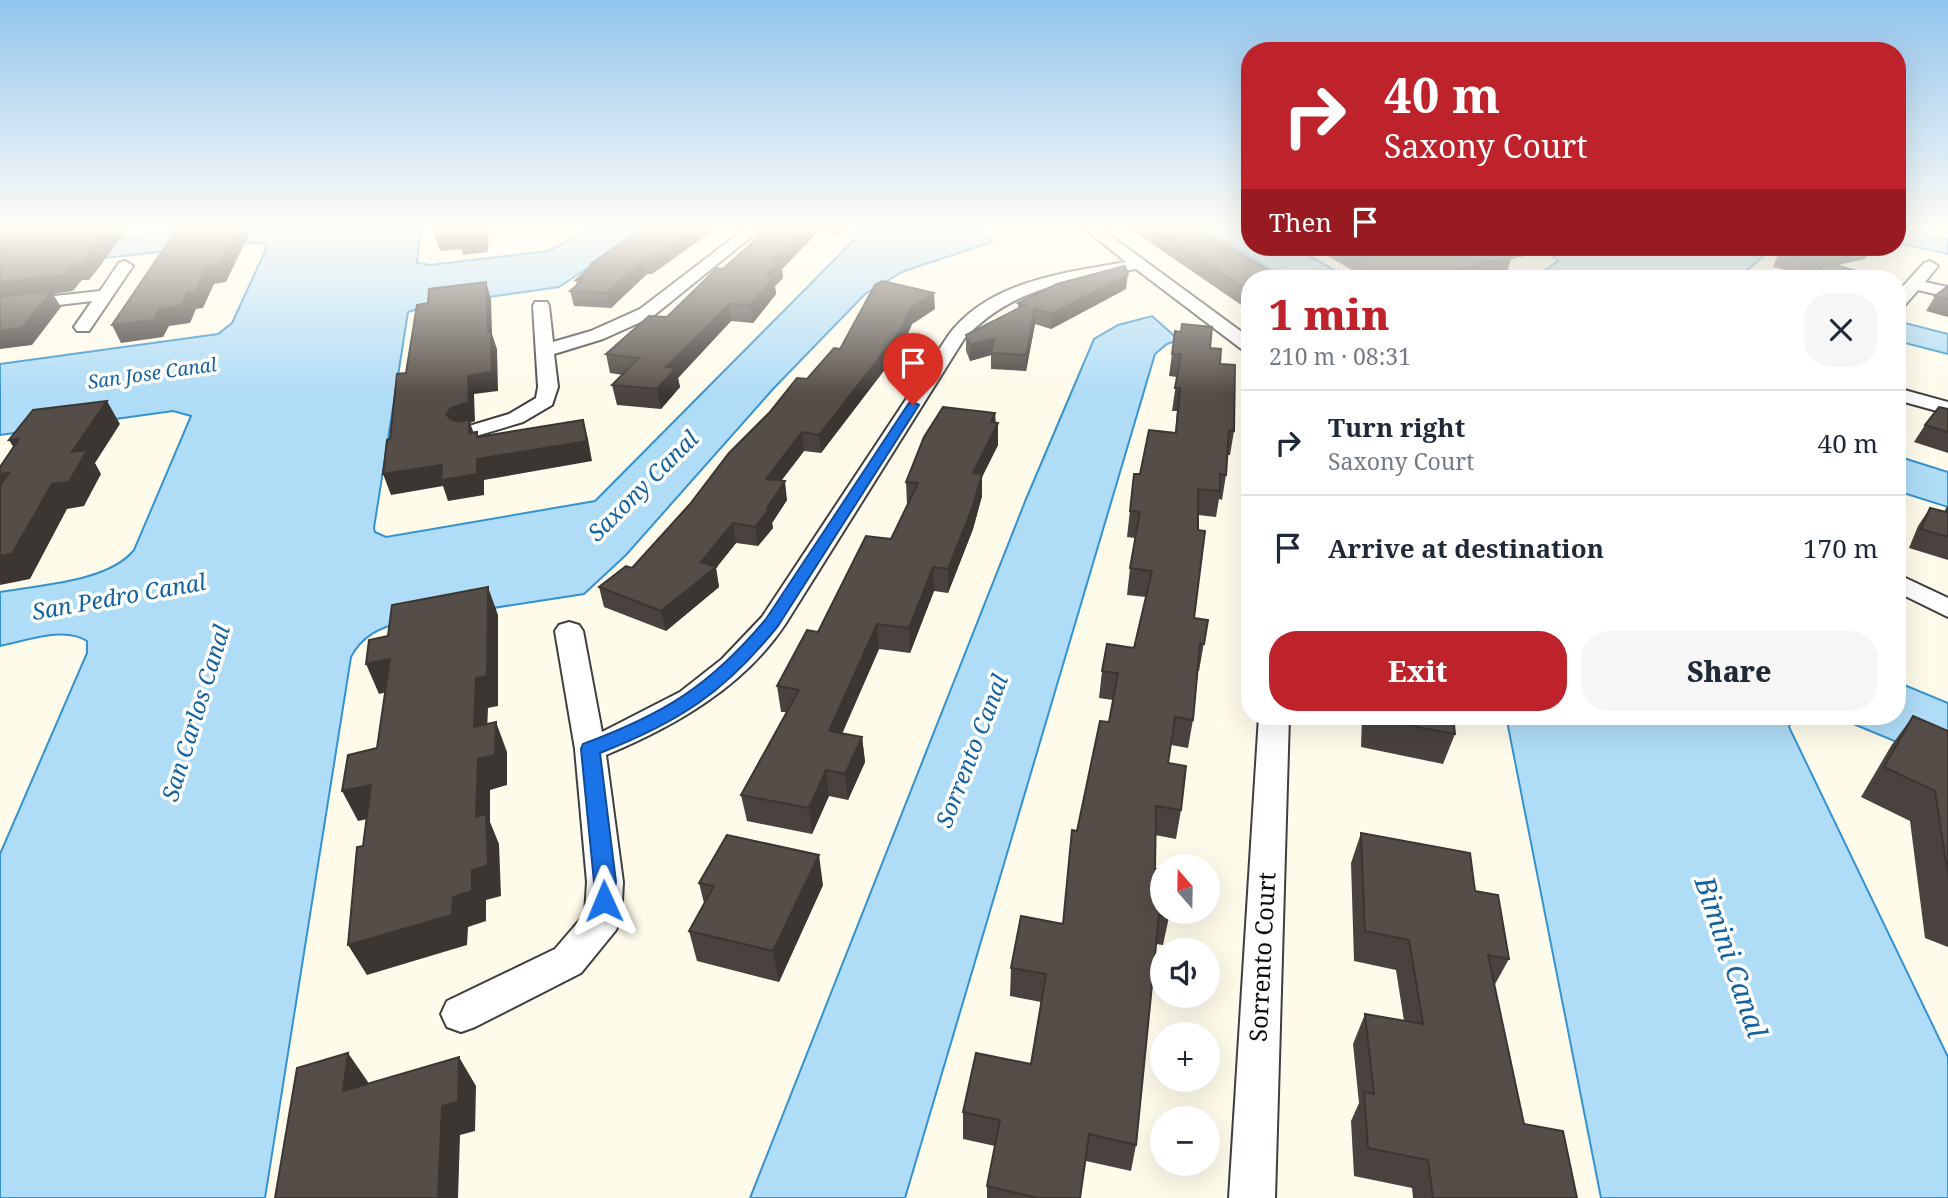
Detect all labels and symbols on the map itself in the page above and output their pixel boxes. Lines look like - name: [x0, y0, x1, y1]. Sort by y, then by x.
- pin: [883, 333, 943, 405]
- water label: San Jose Canal: [86, 351, 218, 395]
- water label: Saxony Canal: [580, 423, 705, 548]
- water label: San Pedro Canal: [29, 565, 208, 627]
- water label: San Carlos Canal: [153, 621, 237, 805]
- water label: Sorrento Canal: [927, 670, 1015, 832]
- north arrow: [1150, 854, 1220, 924]
- position arrow: [567, 864, 641, 938]
- water label: Bimini Canal: [1686, 870, 1777, 1043]
- street label: Sorrento Court: [1241, 871, 1282, 1043]

